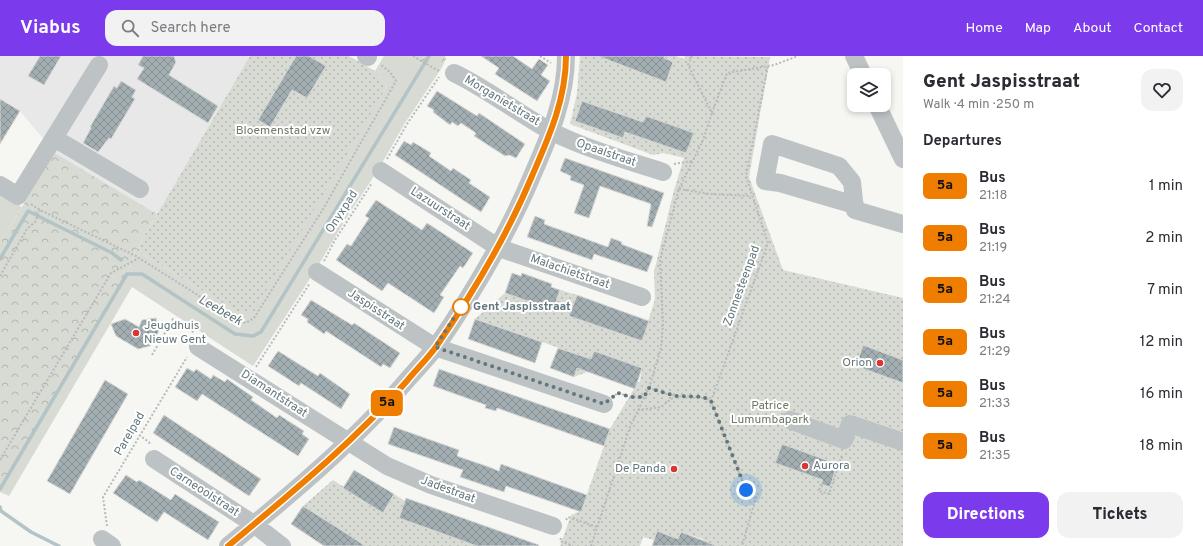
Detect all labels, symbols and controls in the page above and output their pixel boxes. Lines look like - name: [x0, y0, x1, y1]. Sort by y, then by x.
- search box: [105, 10, 385, 46]
- text: Viabus: [20, 16, 81, 40]
- icon: search: [119, 17, 141, 39]
- text: Search here: [151, 19, 231, 38]
- text: Home: [966, 20, 1003, 37]
- text: Map: [1025, 20, 1051, 37]
- text: About: [1073, 20, 1112, 37]
- text: Contact: [1134, 20, 1183, 37]
- map controls: [847, 68, 891, 112]
- button: layers: [847, 68, 891, 112]
- button: heart: [1141, 69, 1183, 111]
- text: Gent Jaspisstraat: [923, 70, 1080, 94]
- street label: Morganietstraat: [461, 72, 543, 130]
- text: Walk · 4 min · 250 m: [923, 97, 1034, 113]
- park label: Bloemenstad vzw: [236, 123, 331, 139]
- text: Departures: [923, 132, 1002, 151]
- street label: Opaalstraat: [574, 135, 638, 171]
- text: Bus: [979, 169, 1006, 188]
- text: 5a: [937, 177, 953, 194]
- text: 1 min: [1149, 177, 1183, 196]
- street label: Lazuurstraat: [407, 184, 473, 234]
- street label: Onyxpad: [322, 187, 362, 237]
- text: 21:18: [979, 188, 1008, 204]
- text: Bus: [979, 221, 1006, 240]
- text: 5a: [937, 229, 953, 246]
- text: 2 min: [1145, 229, 1183, 248]
- text: 21:19: [979, 240, 1007, 256]
- street label: Zonnesteenpad: [720, 243, 764, 329]
- street label: Malachietstraat: [528, 251, 612, 293]
- text: Bus: [979, 273, 1006, 292]
- text: 5a: [937, 281, 953, 298]
- text: 7 min: [1147, 281, 1183, 300]
- street label: Jaspisstraat: [344, 286, 408, 334]
- water label: Leebeek: [195, 292, 245, 330]
- text: 21:24: [979, 292, 1011, 308]
- marker: Gent Jaspisstraat: [452, 298, 470, 316]
- place label: Gent Jaspisstraat: [473, 299, 571, 315]
- place label: Jeugdhuis Nieuw Gent: [144, 318, 206, 348]
- text: Bus: [979, 325, 1006, 344]
- marker: Jeugdhuis Nieuw Gent: [131, 328, 141, 338]
- text: 5a: [937, 333, 953, 350]
- text: 12 min: [1140, 333, 1183, 352]
- text: 21:29: [979, 344, 1010, 360]
- place label: Orion: [842, 355, 872, 371]
- marker: Orion: [875, 358, 885, 368]
- street label: Diamantstraat: [238, 366, 310, 422]
- text: Bus: [979, 377, 1006, 396]
- text: 5a: [937, 385, 953, 402]
- text: 16 min: [1140, 385, 1183, 404]
- line badge: 5a: [369, 390, 405, 416]
- text: 5a: [379, 394, 395, 411]
- text: 21:33: [979, 396, 1010, 412]
- park label: Patrice Lumumbapark: [731, 398, 809, 428]
- street label: Parelpad: [111, 409, 149, 459]
- text: Bus: [979, 429, 1006, 448]
- text: 5a: [937, 437, 953, 454]
- text: 18 min: [1140, 437, 1183, 456]
- text: 21:35: [979, 448, 1011, 464]
- place label: Aurora: [813, 458, 850, 474]
- place label: De Panda: [615, 461, 666, 477]
- marker: Aurora: [800, 461, 810, 471]
- street label: Carneoolstraat: [166, 463, 242, 521]
- marker: De Panda: [669, 464, 679, 474]
- street label: Jadestraat: [418, 473, 478, 507]
- your location: [736, 480, 756, 500]
- button: Directions: [923, 492, 1049, 538]
- button: Tickets: [1057, 492, 1183, 538]

